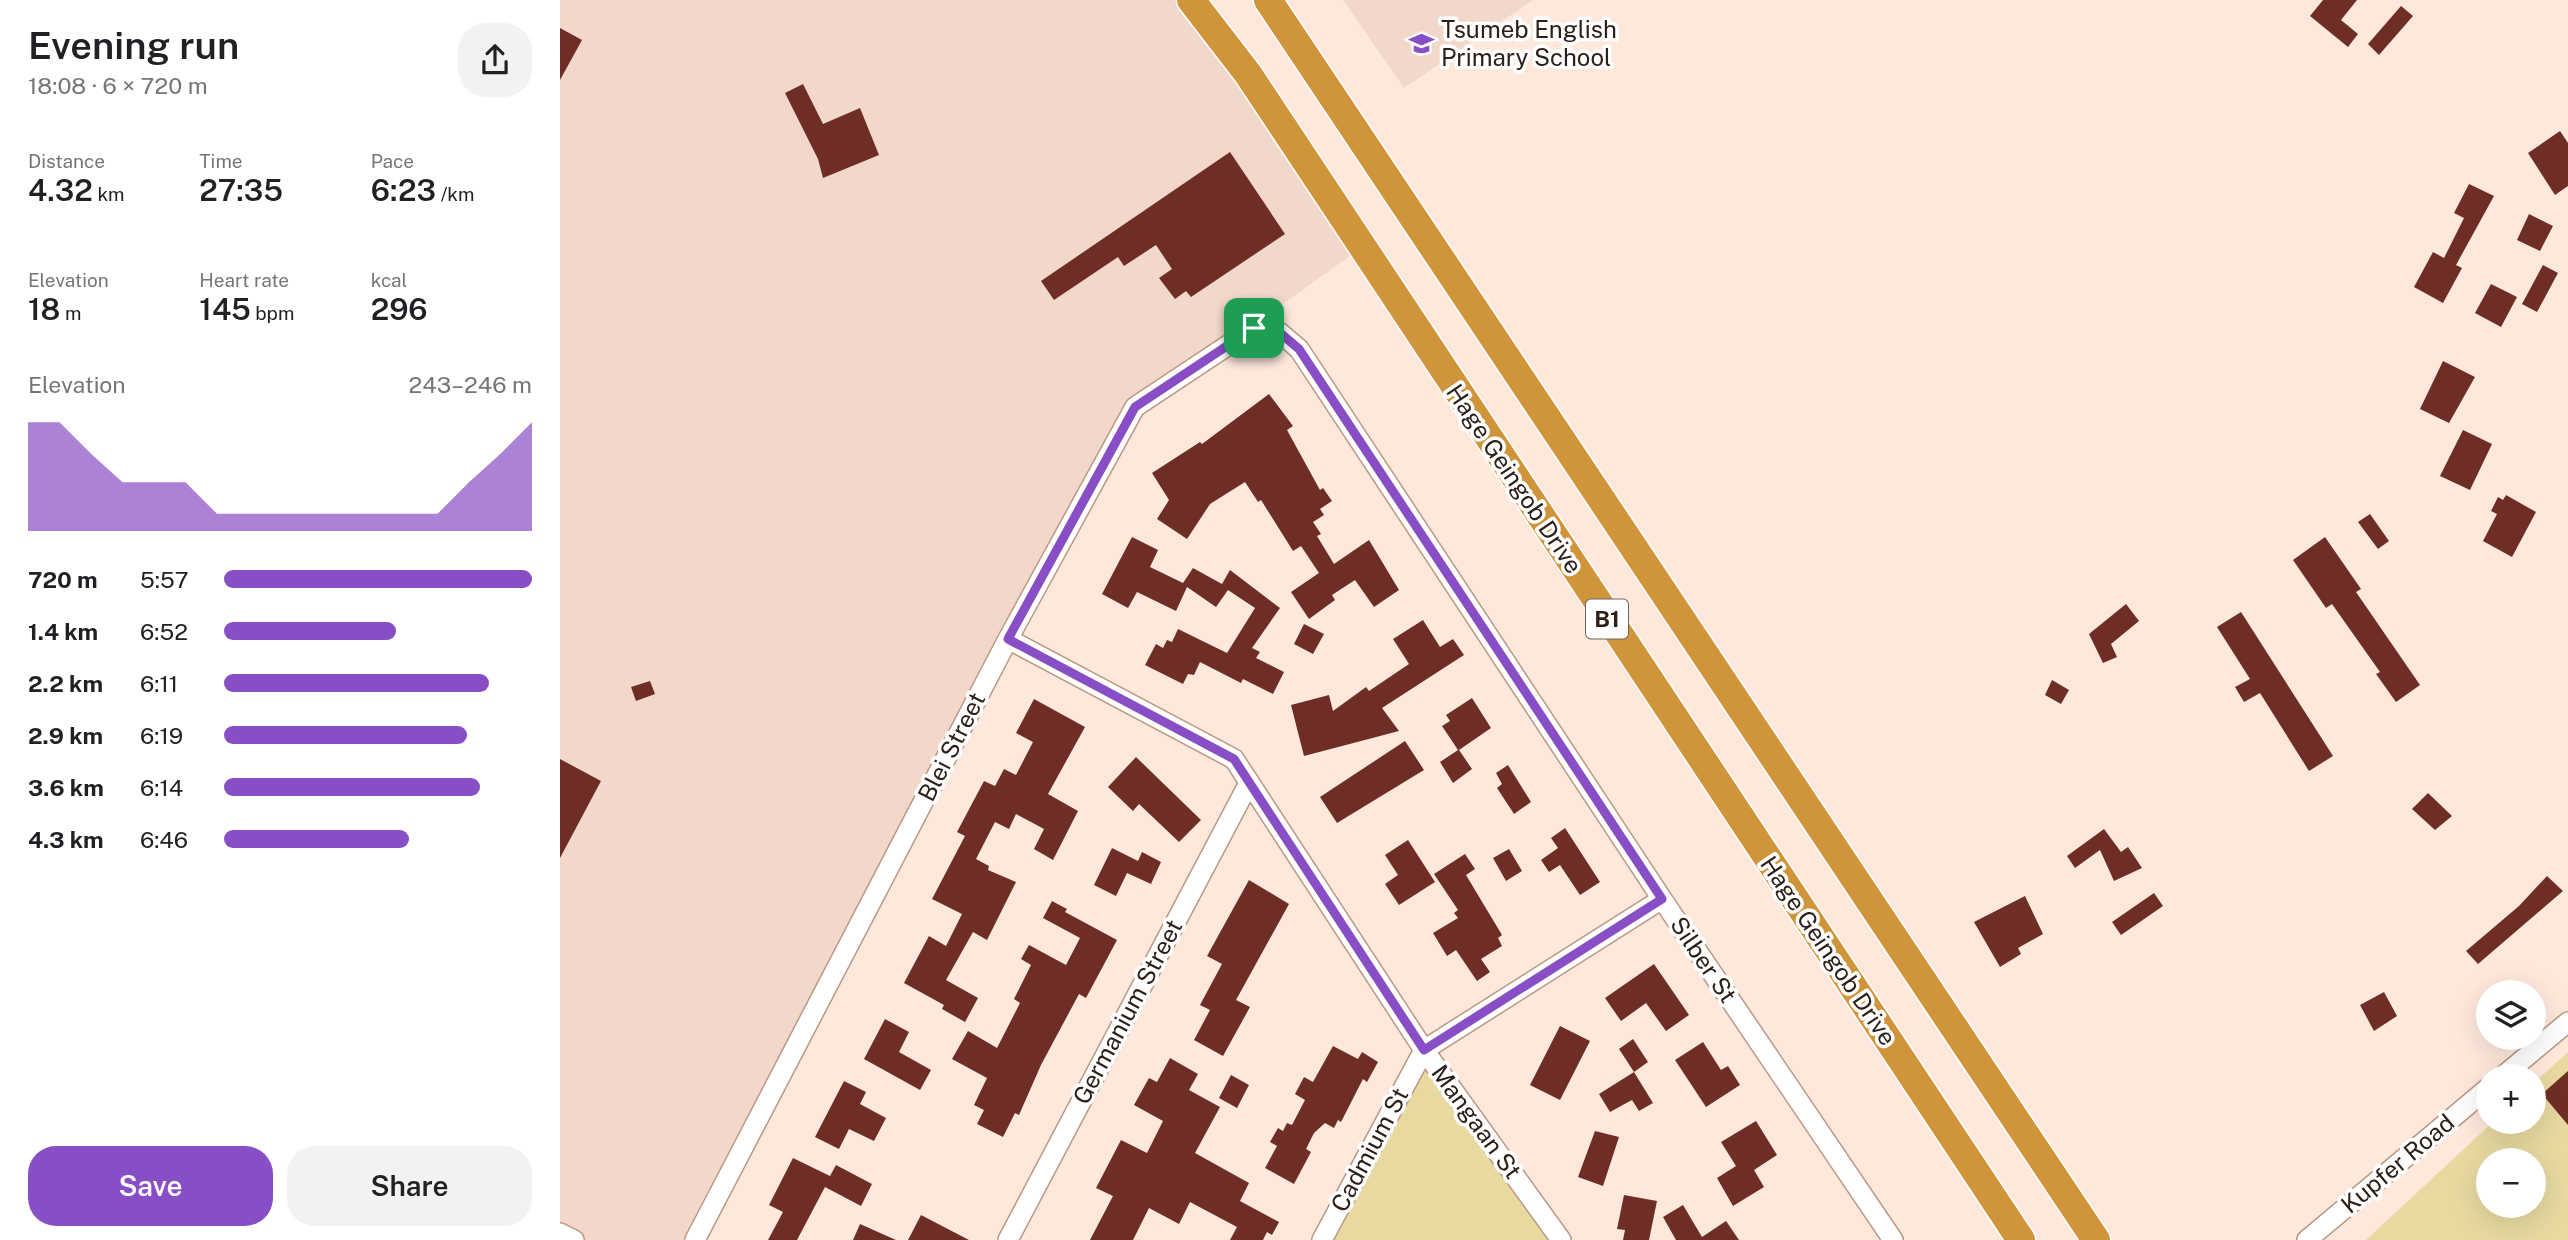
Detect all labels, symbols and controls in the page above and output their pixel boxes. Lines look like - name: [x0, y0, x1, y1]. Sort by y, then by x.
- place label: Tsumeb English Primary School: [1441, 15, 1617, 71]
- text: Evening run: [28, 23, 239, 68]
- button: share: [458, 23, 532, 97]
- school or university icon: Tsumeb English Primary School: [1407, 30, 1435, 58]
- text: 18:08 · 6 × 720 m: [28, 72, 208, 99]
- text: Distance: [28, 150, 105, 172]
- text: Time: [199, 150, 243, 172]
- text: Pace: [371, 150, 414, 172]
- text: 4.32: [28, 172, 93, 208]
- text: 27:35: [199, 172, 283, 208]
- text: 6:23: [371, 172, 436, 208]
- text: km: [93, 183, 125, 205]
- text: /km: [436, 183, 474, 205]
- text: Elevation: [28, 269, 109, 291]
- text: Heart rate: [199, 269, 289, 291]
- text: kcal: [371, 269, 407, 291]
- text: 18: [28, 291, 60, 327]
- text: 145: [199, 291, 251, 327]
- text: 296: [371, 291, 428, 327]
- pin: [1224, 298, 1284, 358]
- text: m: [60, 302, 81, 324]
- text: bpm: [251, 302, 294, 324]
- icon: arrive: [1235, 309, 1273, 347]
- text: Elevation: [28, 371, 126, 398]
- text: 243–246 m: [409, 371, 532, 398]
- street label: Hage Geingob Drive: [1441, 379, 1589, 578]
- text: 720 m: [28, 566, 98, 593]
- text: 5:57: [140, 566, 188, 593]
- road number: B1: [1586, 600, 1628, 638]
- text: 1.4 km: [28, 618, 98, 645]
- text: 6:52: [140, 618, 188, 645]
- text: 2.2 km: [28, 670, 103, 697]
- text: 6:11: [140, 670, 178, 697]
- street label: Blei Street: [912, 688, 990, 806]
- text: 2.9 km: [28, 722, 103, 749]
- text: 6:19: [140, 722, 183, 749]
- text: 3.6 km: [28, 774, 104, 801]
- text: 6:14: [140, 774, 183, 801]
- text: 4.3 km: [28, 826, 104, 853]
- text: 6:46: [140, 826, 188, 853]
- street label: Hage Geingob Drive: [1755, 851, 1903, 1050]
- street label: Silber St: [1665, 911, 1743, 1008]
- street label: Germanium Street: [1067, 914, 1188, 1109]
- map controls: [2476, 980, 2546, 1218]
- button: layers: [2476, 980, 2546, 1050]
- street label: Mangaan St: [1426, 1059, 1528, 1184]
- button: +: [2476, 1064, 2546, 1134]
- street label: Cadmium St: [1325, 1083, 1414, 1216]
- street label: Kupfer Road: [2335, 1108, 2459, 1218]
- button: Save: [28, 1146, 273, 1226]
- button: Share: [287, 1146, 532, 1226]
- button: −: [2476, 1148, 2546, 1218]

